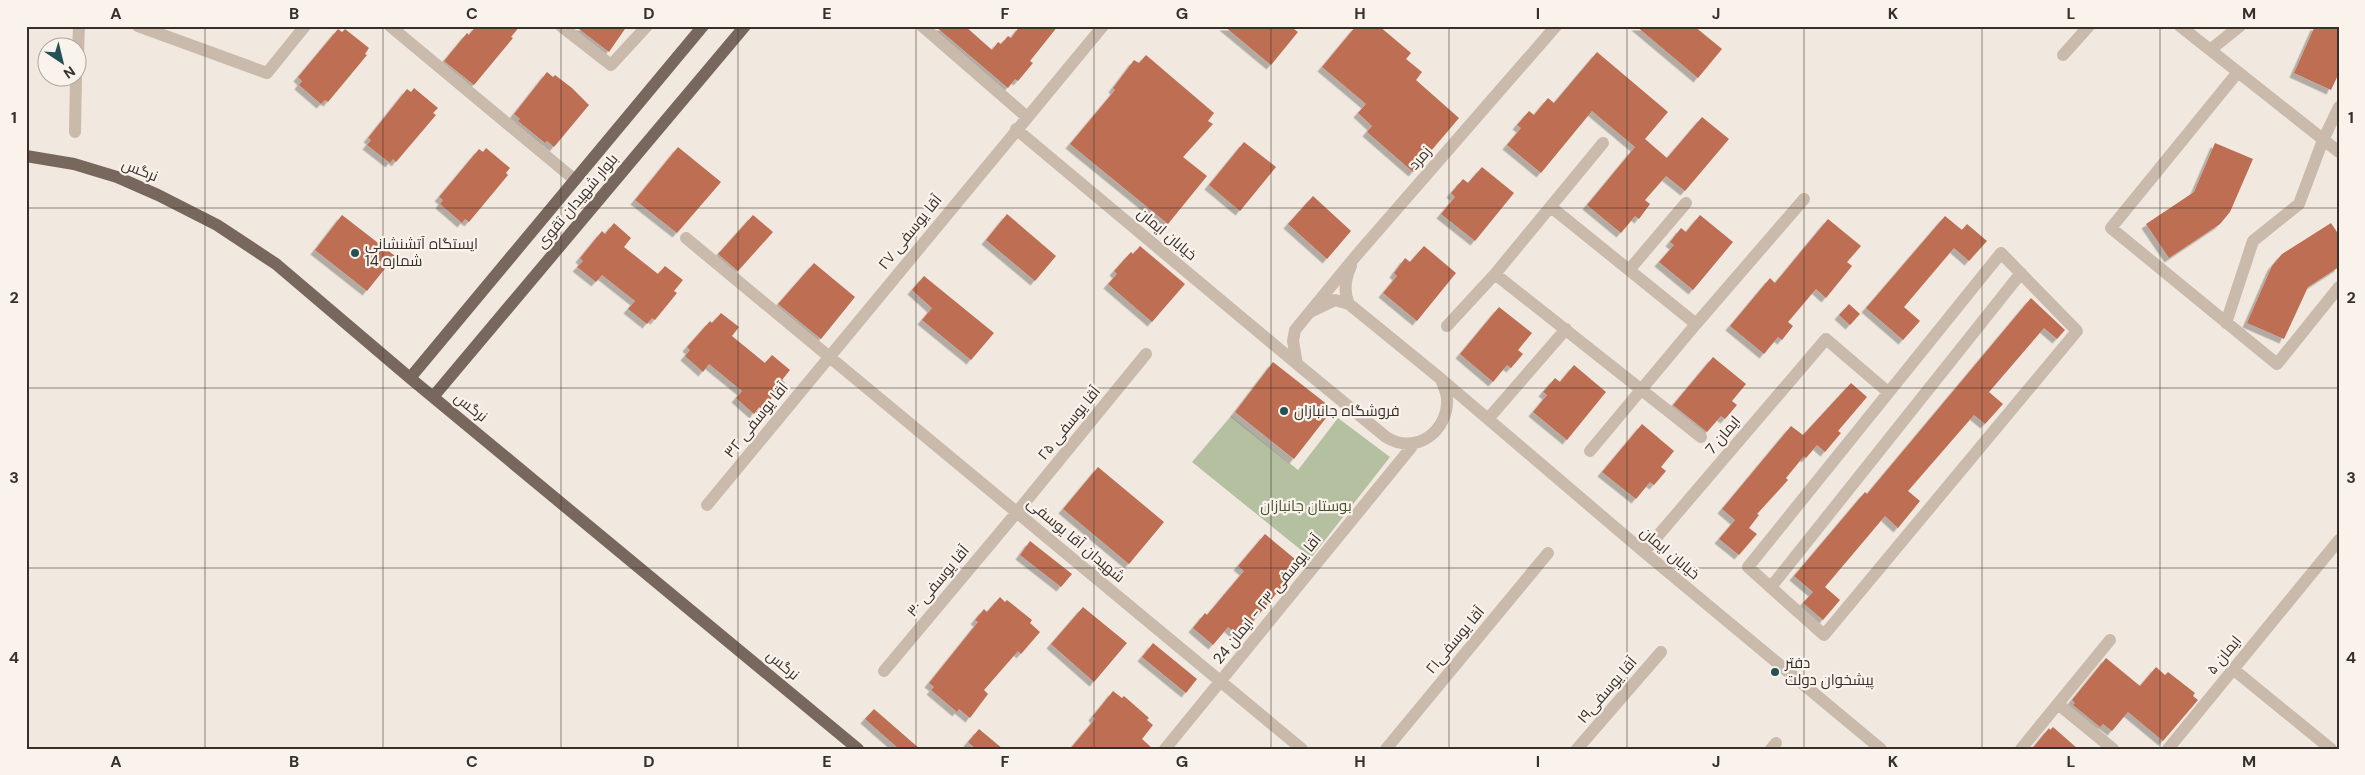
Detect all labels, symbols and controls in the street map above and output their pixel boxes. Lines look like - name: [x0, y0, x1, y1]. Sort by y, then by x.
- text: A: [110, 3, 122, 24]
- text: B: [289, 3, 299, 24]
- text: C: [466, 3, 478, 24]
- text: D: [643, 3, 655, 24]
- text: E: [822, 3, 832, 24]
- text: F: [1001, 3, 1010, 24]
- text: G: [1176, 3, 1188, 24]
- text: H: [1354, 3, 1366, 24]
- text: I: [1536, 3, 1540, 24]
- text: J: [1712, 3, 1720, 24]
- text: K: [1888, 3, 1899, 24]
- text: L: [2067, 3, 2076, 24]
- text: M: [2242, 3, 2256, 24]
- north arrow: [38, 38, 88, 88]
- text: N: [60, 62, 79, 83]
- text: 1: [11, 107, 17, 128]
- text: 1: [2348, 107, 2354, 128]
- street label: زمرد: [1404, 142, 1436, 174]
- street label: بلوار شهیدان تقوی: [532, 149, 622, 253]
- street label: نرگس: [119, 154, 161, 186]
- street label: آقا یوسفی ۲۷: [874, 190, 946, 274]
- street label: خیابان ایمان: [1133, 203, 1201, 265]
- place label: ایستگاه آتشنشانی شماره 14: [365, 234, 478, 271]
- marker: ایستگاه آتشنشانی شماره 14: [349, 247, 361, 259]
- text: 2: [9, 287, 19, 308]
- text: 2: [2346, 287, 2356, 308]
- street label: آقا یوسفی ۳۲: [719, 378, 793, 462]
- street label: آقا یوسفی ۲۵: [1033, 382, 1105, 464]
- street label: نرگس: [450, 387, 492, 427]
- place label: فروشگاه جانبازان: [1294, 401, 1400, 421]
- marker: فروشگاه جانبازان: [1278, 405, 1290, 417]
- street label: ایمان 7: [1701, 411, 1745, 459]
- text: 3: [9, 467, 19, 488]
- text: 3: [2346, 467, 2356, 488]
- street label: شهیدان آقا یوسفی: [1023, 493, 1129, 587]
- park label: بوستان جانبازان: [1260, 496, 1352, 516]
- street label: خیابان ایمان: [1636, 522, 1704, 584]
- street label: آقا یوسفی ۲۳ - ایمان 24: [1208, 530, 1326, 668]
- street label: آقا یوسفی ۳۰: [902, 541, 974, 621]
- street label: آقا یوسفی۲۱: [1421, 602, 1489, 678]
- street label: ایمان ۵: [2202, 631, 2246, 679]
- street label: نرگس: [762, 645, 804, 685]
- text: 4: [9, 647, 19, 668]
- text: 4: [2346, 647, 2356, 668]
- street label: آقا یوسفی۱۹: [1573, 653, 1641, 727]
- place label: دفتر پیشخوان دولت: [1784, 653, 1874, 690]
- marker: دفتر پیشخوان دولت: [1769, 666, 1781, 678]
- text: A: [110, 751, 122, 772]
- text: B: [289, 751, 299, 772]
- text: C: [466, 751, 478, 772]
- text: D: [643, 751, 655, 772]
- text: E: [822, 751, 832, 772]
- text: F: [1001, 751, 1010, 772]
- text: G: [1176, 751, 1188, 772]
- text: H: [1354, 751, 1366, 772]
- text: I: [1536, 751, 1540, 772]
- text: J: [1712, 751, 1720, 772]
- text: K: [1888, 751, 1899, 772]
- text: L: [2067, 751, 2076, 772]
- text: M: [2242, 751, 2256, 772]

